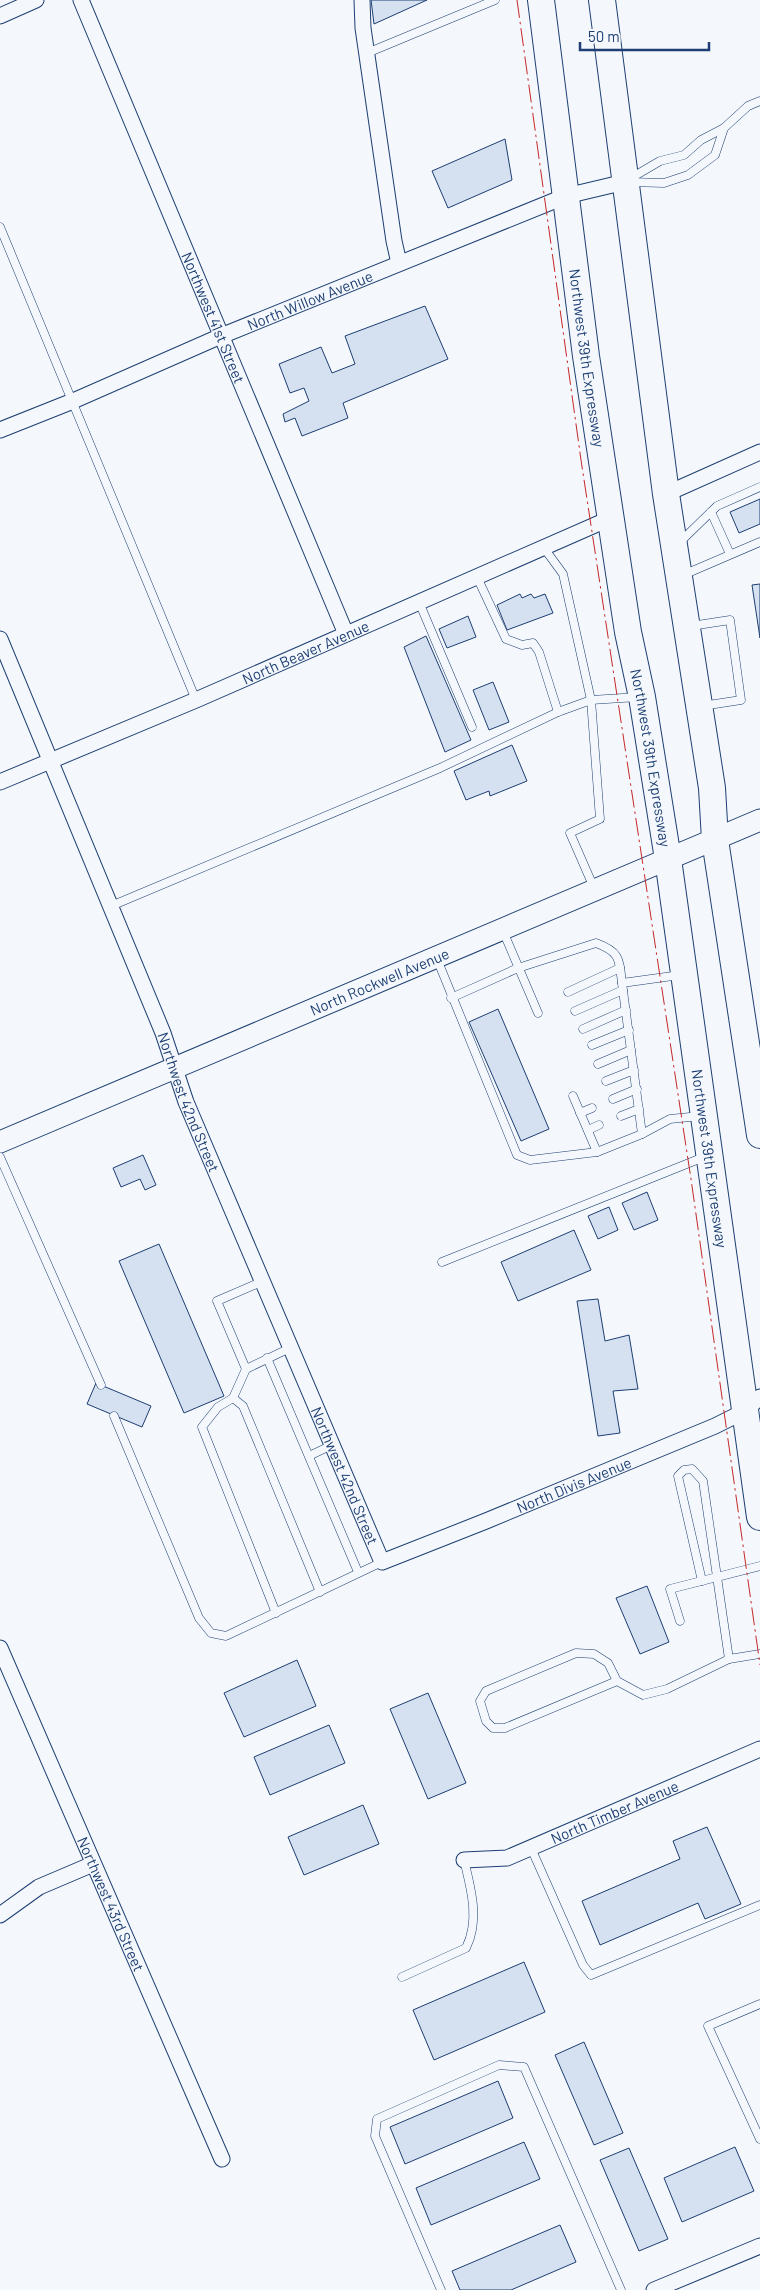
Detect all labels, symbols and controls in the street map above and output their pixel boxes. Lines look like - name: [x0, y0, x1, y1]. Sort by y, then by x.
- scale bar: [580, 20, 709, 52]
- text: 50 m: [588, 27, 620, 45]
- street label: Northwest 41st Street: [178, 249, 249, 386]
- street label: North Willow Avenue: [244, 266, 375, 333]
- street label: Northwest 39th Expressway: [566, 268, 609, 449]
- street label: North Beaver Avenue: [239, 616, 372, 688]
- street label: Northwest 39th Expressway: [627, 667, 675, 848]
- street label: North Rockwell Avenue: [307, 944, 452, 1019]
- street label: Northwest 42nd Street: [154, 1030, 224, 1174]
- street label: Northwest 39th Expressway: [688, 1068, 731, 1249]
- street label: Northwest 42nd Street: [308, 1404, 382, 1547]
- street label: North Divis Avenue: [514, 1453, 634, 1516]
- street label: North Timber Avenue: [548, 1776, 681, 1847]
- street label: Northwest 43rd Street: [74, 1834, 148, 1974]

